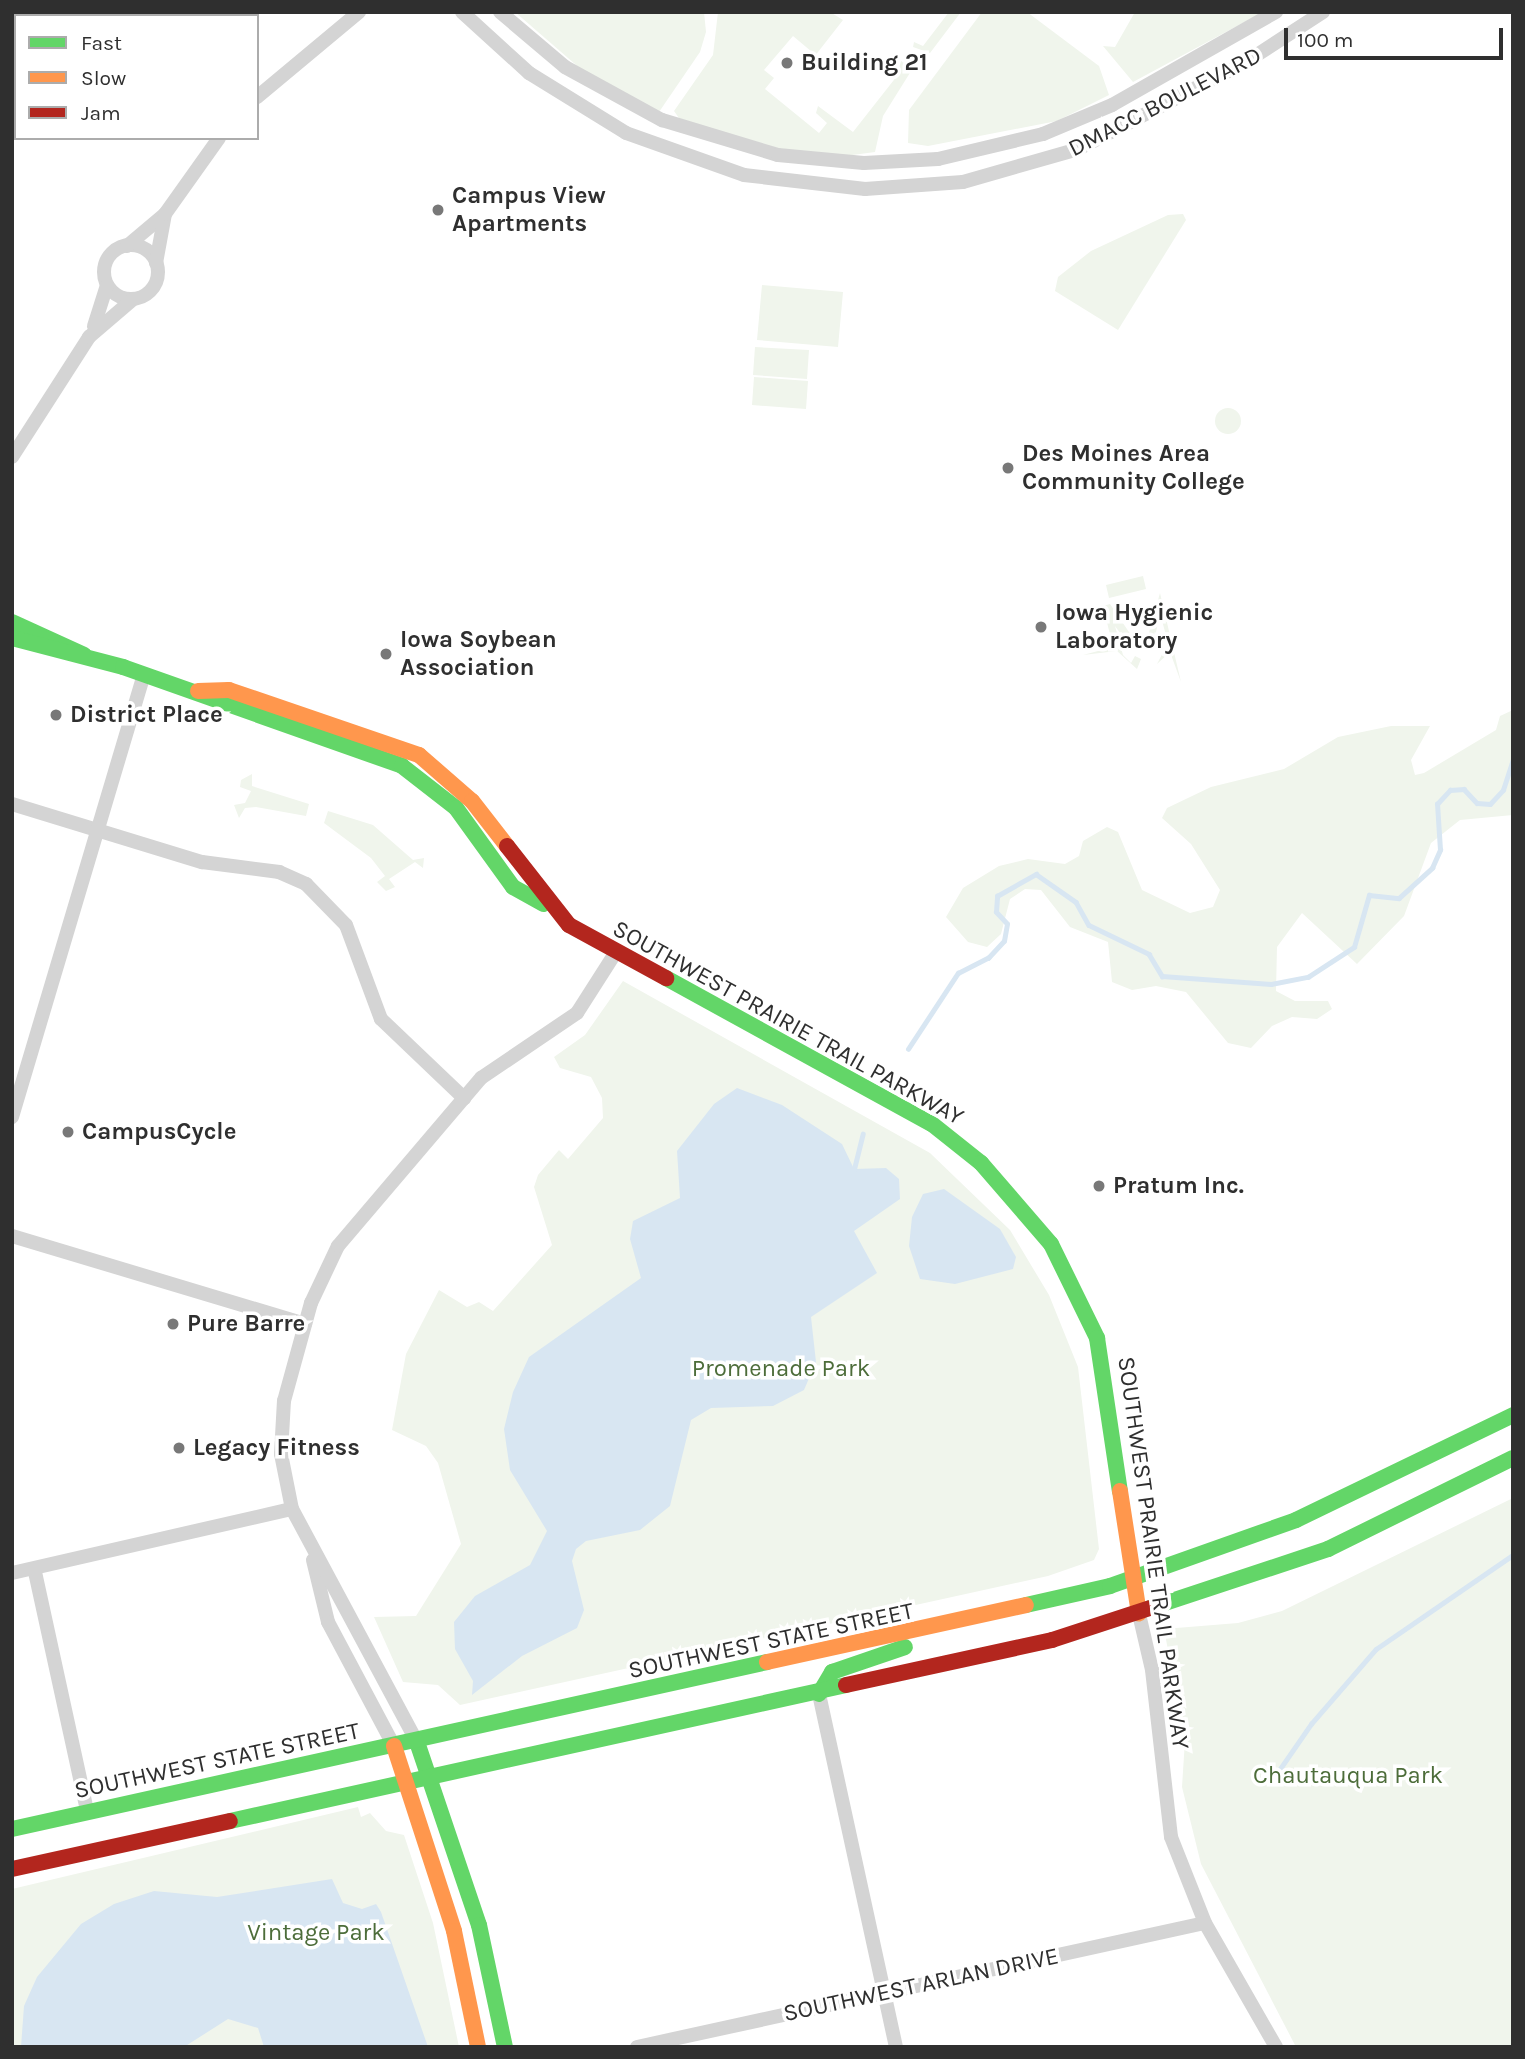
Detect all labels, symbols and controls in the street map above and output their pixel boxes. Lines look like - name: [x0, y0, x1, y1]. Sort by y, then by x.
- legend: [14, 14, 259, 140]
- scale bar: [1287, 14, 1506, 58]
- text: 100 m: [1297, 28, 1354, 52]
- text: Fast: [81, 31, 122, 55]
- street label: DMACC BOULEVARD: [1064, 41, 1266, 163]
- place label: Building 21: [801, 49, 927, 77]
- marker: Building 21: [779, 55, 795, 71]
- text: Slow: [81, 66, 126, 90]
- text: Jam: [81, 101, 121, 125]
- place label: Campus View Apartments: [452, 182, 606, 238]
- marker: Campus View Apartments: [430, 202, 446, 218]
- place label: Des Moines Area Community College: [1022, 440, 1245, 496]
- marker: Des Moines Area Community College: [1000, 460, 1016, 476]
- place label: Iowa Hygienic Laboratory: [1055, 599, 1213, 655]
- marker: Iowa Hygienic Laboratory: [1033, 619, 1049, 635]
- place label: Iowa Soybean Association: [400, 626, 557, 682]
- marker: Iowa Soybean Association: [378, 646, 394, 662]
- place label: District Place: [70, 701, 223, 729]
- marker: District Place: [48, 707, 64, 723]
- street label: SOUTHWEST PRAIRIE TRAIL PARKWAY: [608, 914, 968, 1132]
- place label: CampusCycle: [82, 1118, 236, 1146]
- marker: CampusCycle: [60, 1124, 76, 1140]
- place label: Pratum Inc.: [1113, 1172, 1244, 1200]
- marker: Pratum Inc.: [1091, 1178, 1107, 1194]
- place label: Pure Barre: [187, 1310, 305, 1338]
- marker: Pure Barre: [165, 1316, 181, 1332]
- park label: Promenade Park: [692, 1355, 870, 1383]
- street label: SOUTHWEST PRAIRIE TRAIL PARKWAY: [1111, 1355, 1195, 1751]
- place label: Legacy Fitness: [193, 1434, 360, 1462]
- marker: Legacy Fitness: [171, 1440, 187, 1456]
- street label: SOUTHWEST STATE STREET: [626, 1597, 916, 1685]
- street label: SOUTHWEST STATE STREET: [72, 1717, 362, 1805]
- park label: Chautauqua Park: [1253, 1762, 1443, 1790]
- park label: Vintage Park: [247, 1919, 385, 1947]
- street label: SOUTHWEST ARLAN DRIVE: [781, 1942, 1061, 2028]

